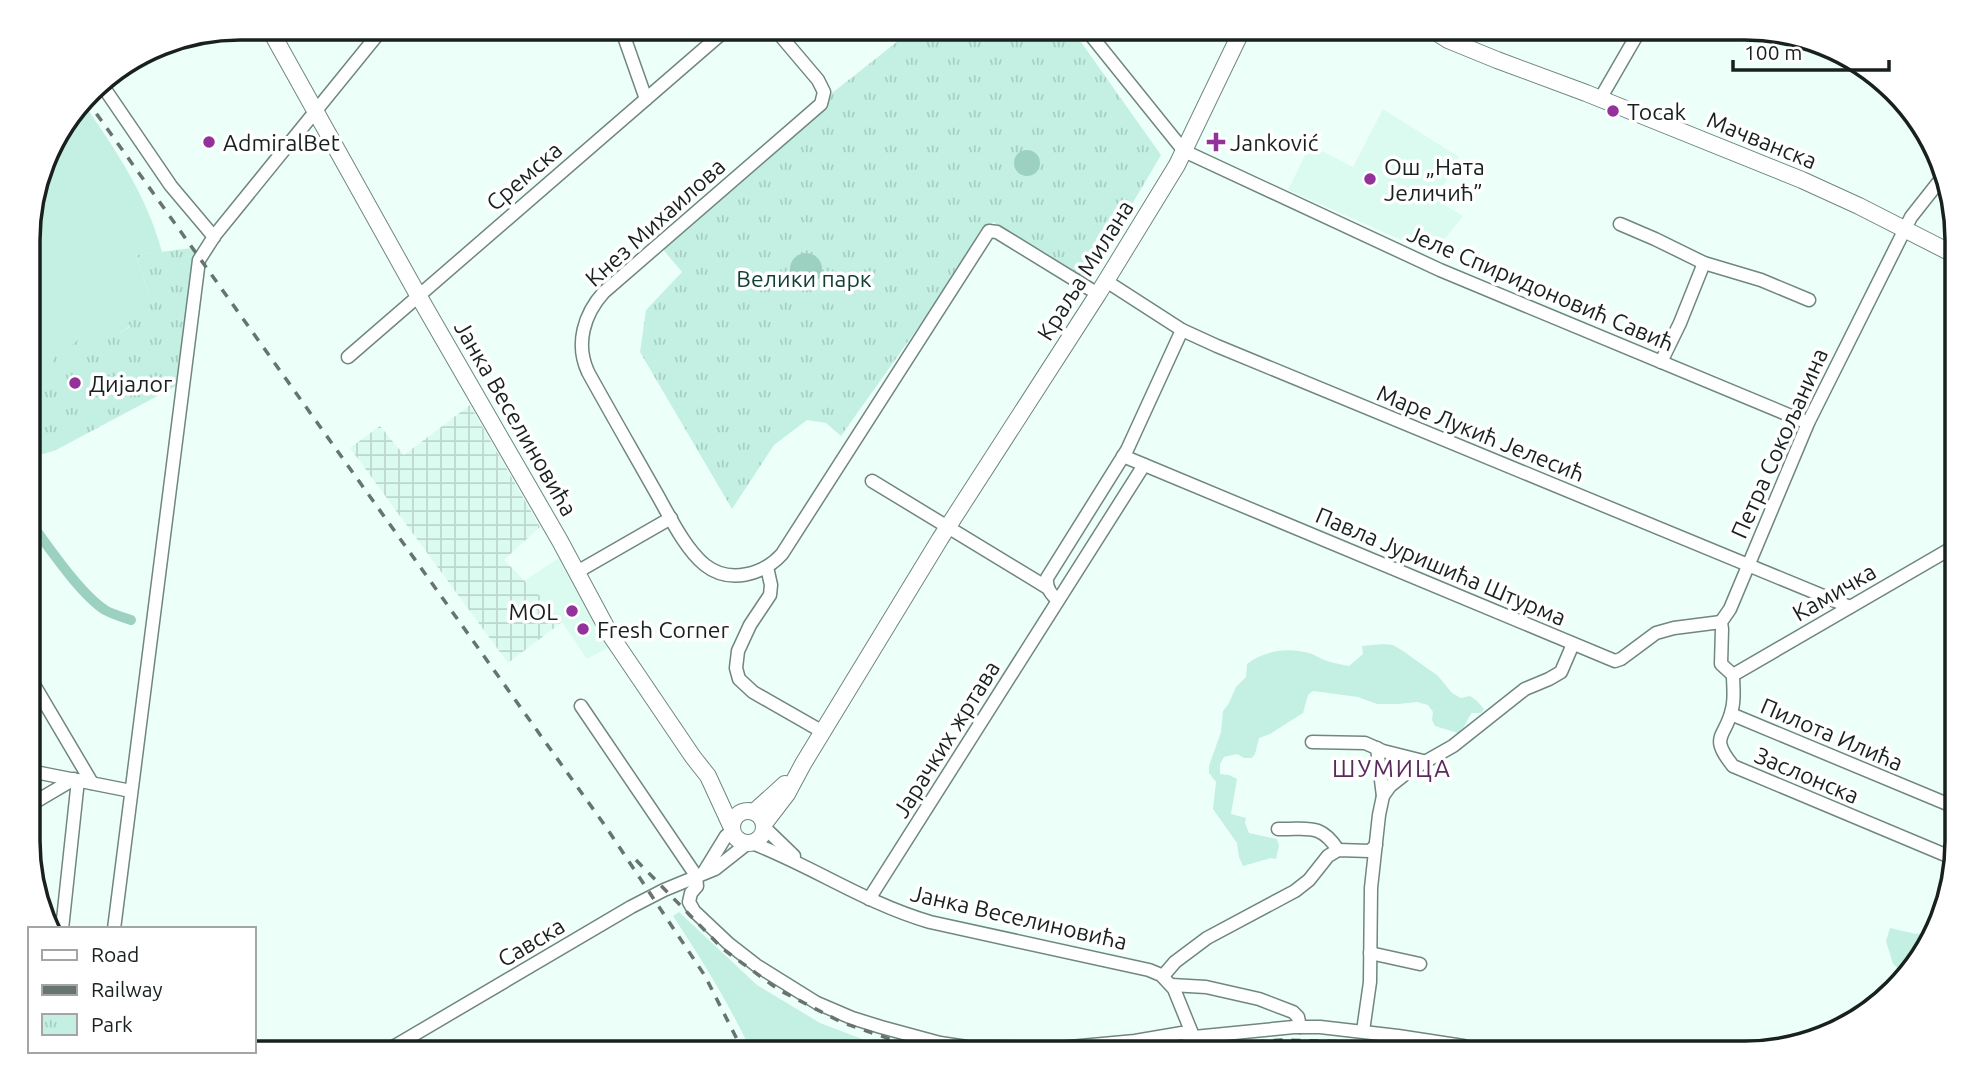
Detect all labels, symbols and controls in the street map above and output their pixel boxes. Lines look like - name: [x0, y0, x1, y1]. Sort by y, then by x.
- scale bar: [1733, 28, 1889, 72]
- text: 100 m: [1744, 40, 1802, 64]
- place label: Tocak: [1627, 99, 1687, 124]
- marker: Tocak: [1605, 103, 1621, 119]
- street label: Мачванска: [1703, 107, 1821, 173]
- place label: AdmiralBet: [223, 130, 340, 155]
- place label: Janković: [1230, 130, 1319, 155]
- marker: AdmiralBet: [201, 134, 217, 150]
- marker: Janković: [1208, 134, 1224, 150]
- street label: Сремска: [481, 137, 567, 215]
- street label: Кнез Михаилова: [580, 153, 730, 291]
- place label: Ош „Ната Јеличић”: [1384, 154, 1485, 205]
- marker: Ош „Ната Јеличић”: [1362, 171, 1378, 187]
- street label: Краља Милана: [1032, 195, 1138, 345]
- street label: Јеле Спиридоновић Савић: [1404, 220, 1678, 356]
- park label: Велики парк: [736, 266, 872, 291]
- street label: Јанка Веселиновића: [450, 316, 582, 520]
- street label: Петра Сокољанина: [1726, 344, 1832, 542]
- place label: Дијалог: [89, 371, 172, 396]
- marker: Дијалог: [67, 375, 83, 391]
- street label: Маре Лукић Јелесић: [1374, 380, 1588, 486]
- street label: Павла Јуришића Штурма: [1312, 502, 1570, 630]
- street label: Камичка: [1788, 558, 1880, 626]
- place label: MOL: [508, 599, 558, 624]
- marker: MOL: [564, 603, 580, 619]
- place label: Fresh Corner: [597, 617, 730, 642]
- marker: Fresh Corner: [575, 621, 591, 637]
- street label: Јарачких жртава: [888, 656, 1004, 822]
- street label: Пилота Илића: [1757, 693, 1907, 775]
- street label: Заслонска: [1751, 742, 1863, 808]
- district label: ШУМИЦА: [1332, 755, 1452, 782]
- street label: Јанка Веселиновића: [908, 880, 1130, 954]
- street label: Савска: [493, 912, 569, 972]
- legend: [28, 927, 256, 1053]
- text: Road: [91, 942, 139, 966]
- text: Railway: [91, 977, 163, 1001]
- text: Park: [91, 1012, 133, 1036]

